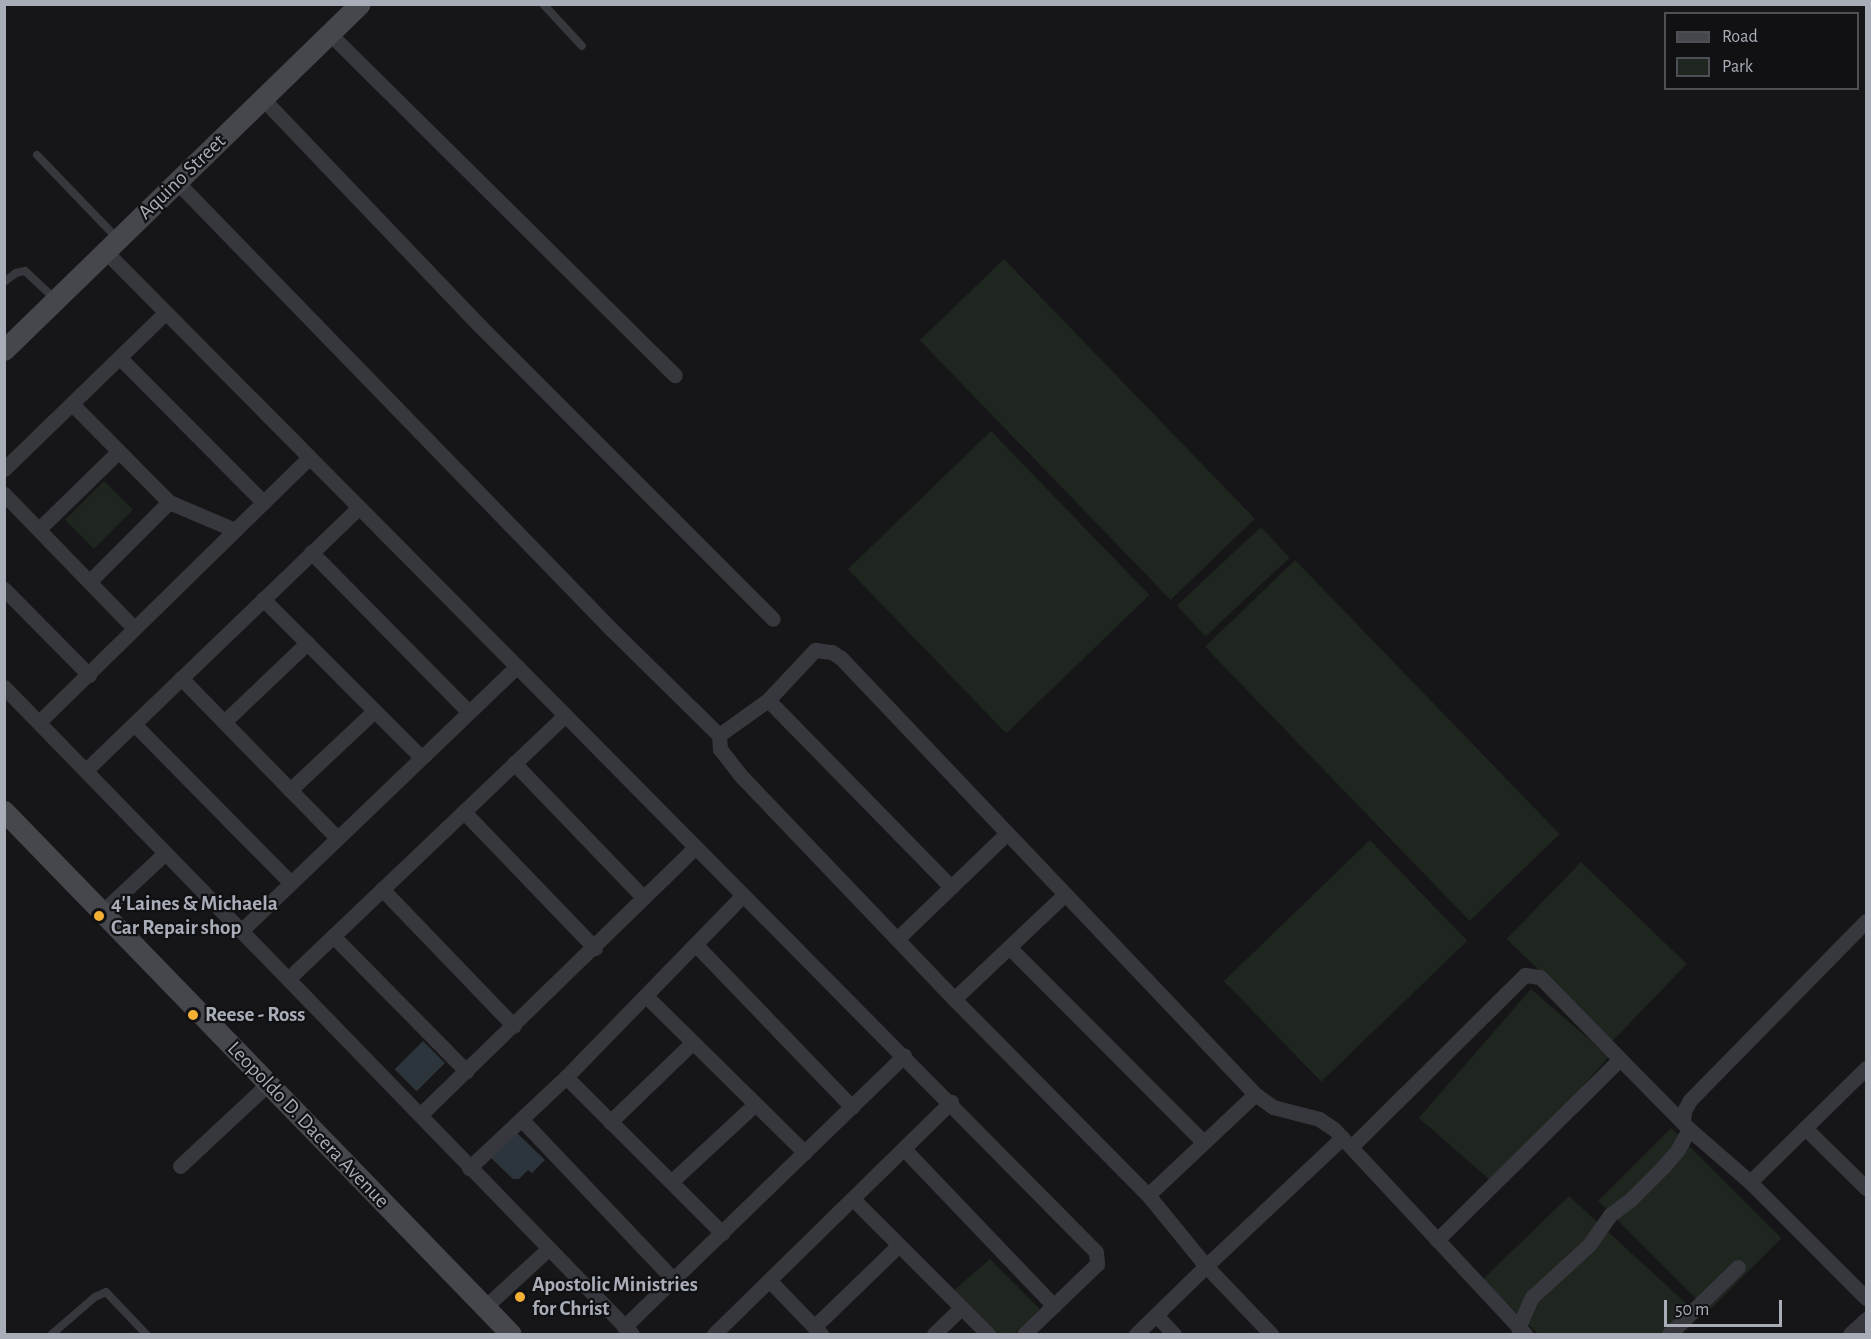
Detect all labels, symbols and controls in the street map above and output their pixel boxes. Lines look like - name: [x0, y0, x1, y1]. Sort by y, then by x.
- legend: [1664, 12, 1859, 90]
- text: Road: [1722, 28, 1758, 46]
- text: Park: [1722, 58, 1753, 76]
- street label: Aquino Street: [133, 129, 231, 225]
- place label: 4'Laines & Michaela Car Repair shop: [111, 891, 278, 941]
- marker: 4'Laines & Michaela Car Repair shop: [92, 909, 106, 923]
- place label: Reese - Ross: [205, 1002, 305, 1028]
- marker: Reese - Ross: [186, 1008, 200, 1022]
- street label: Leopoldo D. Dacera Avenue: [222, 1036, 394, 1214]
- place label: Apostolic Ministries for Christ: [532, 1272, 698, 1322]
- scale bar: [1667, 1288, 1786, 1326]
- marker: Apostolic Ministries for Christ: [513, 1290, 527, 1304]
- text: 50 m: [1675, 1301, 1709, 1319]

